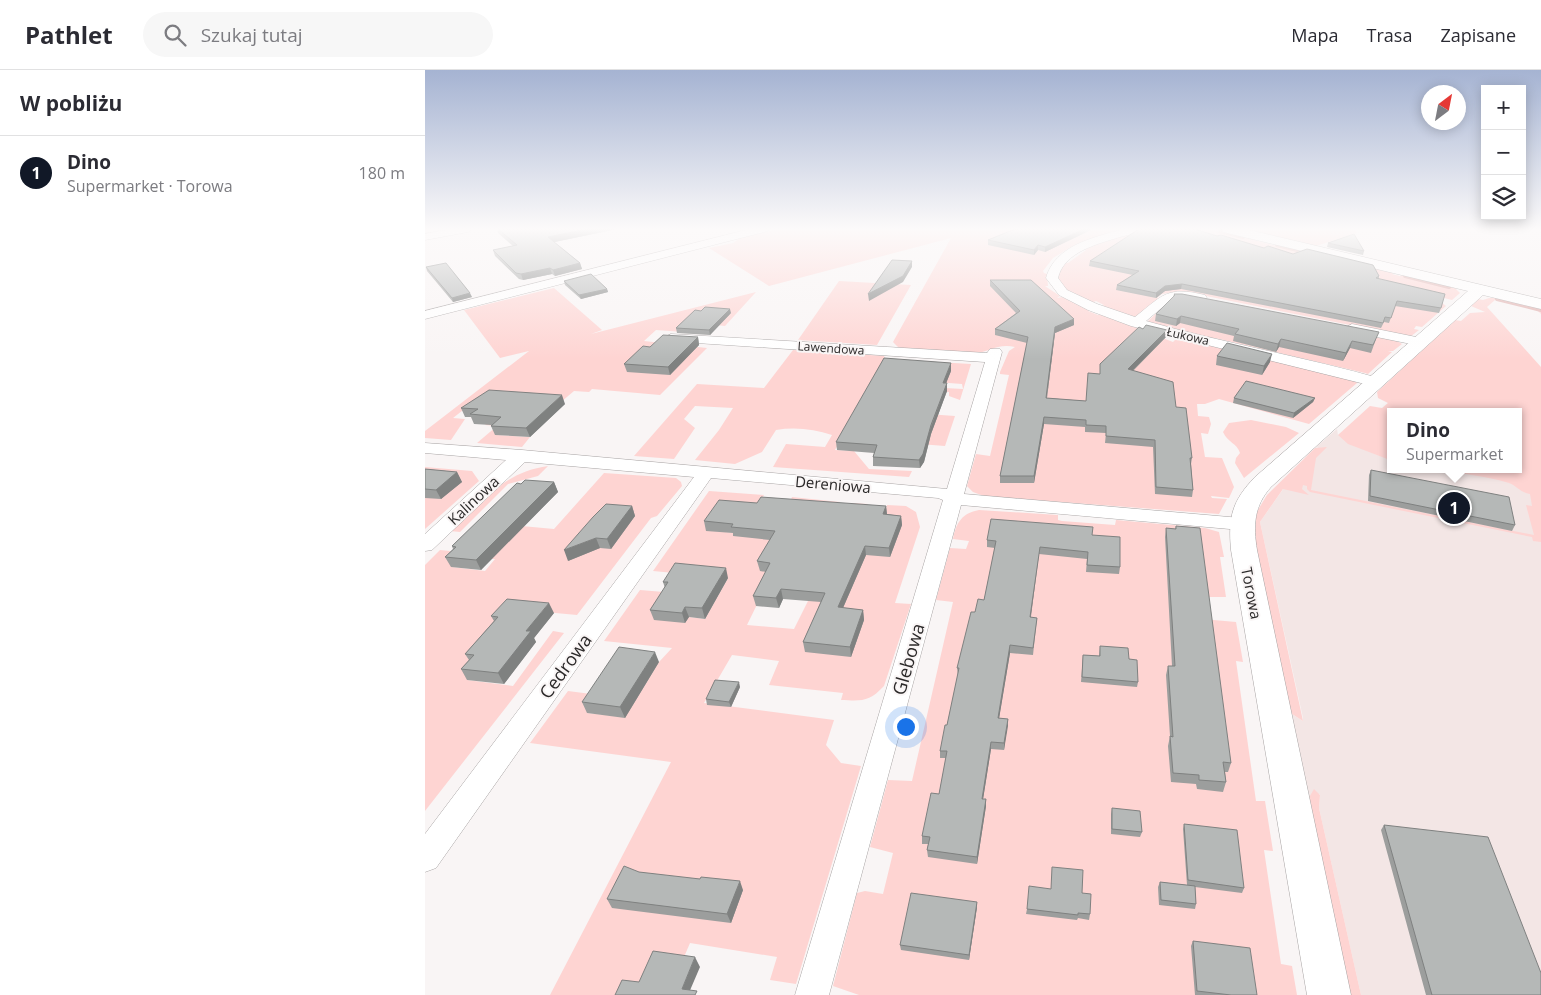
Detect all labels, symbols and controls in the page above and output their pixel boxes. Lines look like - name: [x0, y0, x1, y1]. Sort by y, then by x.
- search box: [143, 12, 493, 57]
- text: Pathlet: [25, 18, 113, 51]
- icon: search: [161, 21, 189, 49]
- text: Szukaj tutaj: [201, 22, 303, 48]
- text: Mapa: [1291, 23, 1339, 47]
- text: Trasa: [1367, 23, 1412, 47]
- text: Zapisane: [1440, 23, 1516, 47]
- north arrow: [1421, 85, 1466, 130]
- map controls: [1481, 85, 1526, 220]
- button: +: [1481, 85, 1526, 130]
- text: W pobliżu: [20, 89, 122, 117]
- button: −: [1481, 130, 1526, 175]
- text: Dino: [67, 149, 111, 175]
- text: 1: [31, 162, 41, 184]
- text: 180 m: [359, 162, 405, 184]
- text: Supermarket · Torowa: [67, 175, 233, 197]
- button: layers: [1481, 175, 1526, 220]
- street label: Łukowa: [1165, 323, 1211, 349]
- street label: Lawendowa: [797, 337, 865, 359]
- popup: [1387, 408, 1522, 473]
- text: Dino: [1406, 417, 1450, 443]
- text: Supermarket: [1406, 443, 1503, 465]
- street label: Kalinowa: [443, 471, 503, 529]
- street label: Dereniowa: [794, 471, 872, 497]
- pin: 1: [1438, 489, 1470, 527]
- street label: Torowa: [1237, 565, 1267, 621]
- street label: Glebowa: [886, 620, 930, 698]
- street label: Cedrowa: [533, 629, 597, 703]
- your location: [893, 714, 919, 740]

